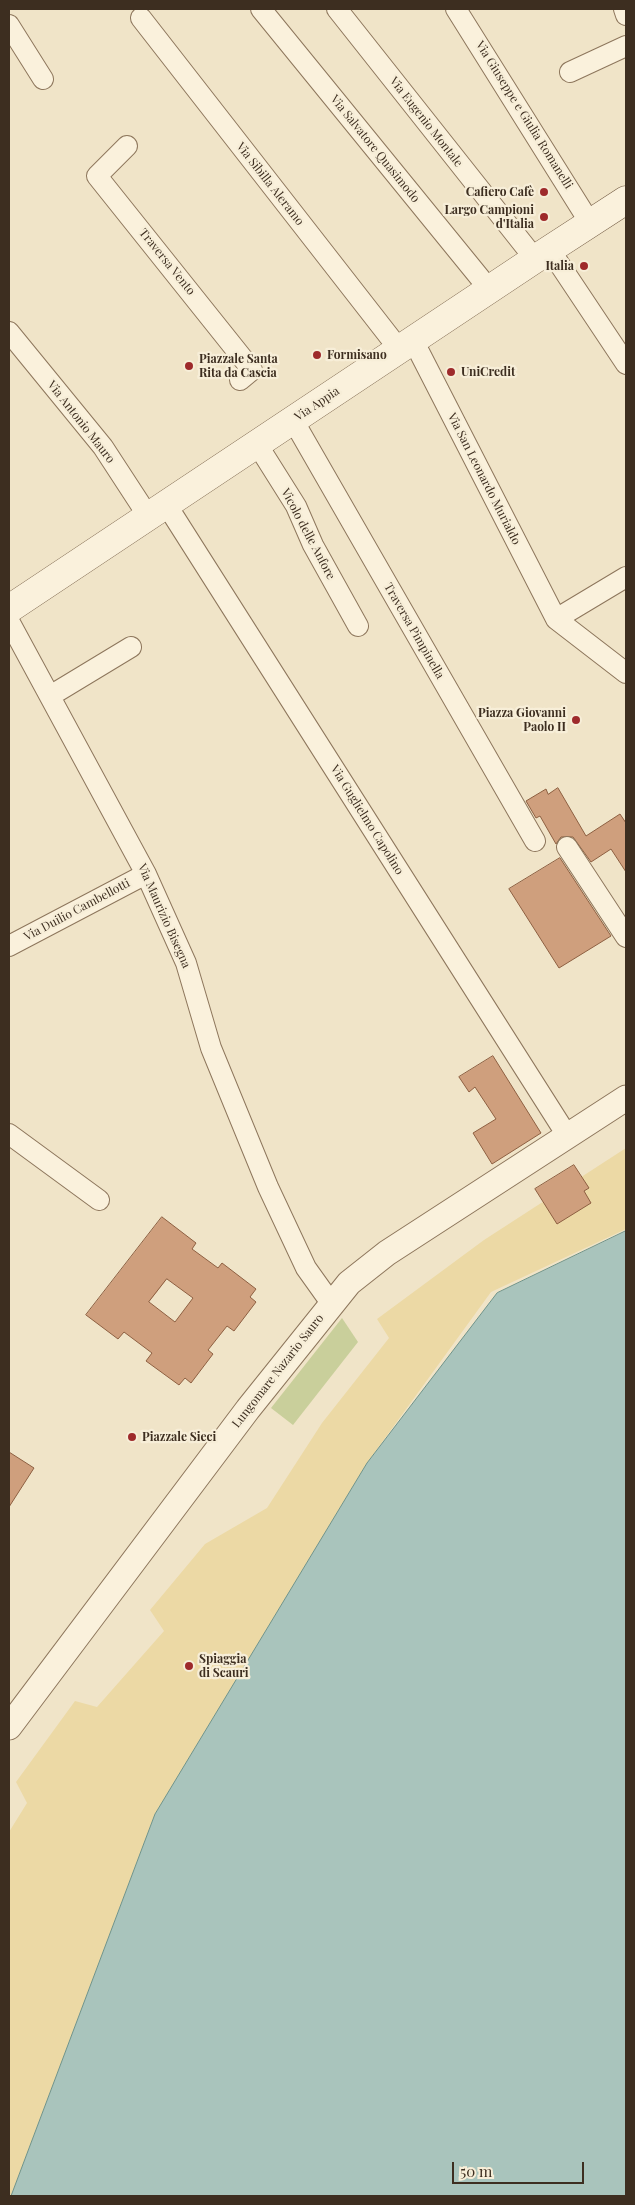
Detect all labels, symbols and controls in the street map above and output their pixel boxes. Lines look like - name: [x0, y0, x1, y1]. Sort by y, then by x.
- street label: Via Giuseppe e Giulia Romanelli: [472, 38, 576, 192]
- street label: Via Eugenio Montale: [386, 74, 466, 170]
- street label: Via Salvatore Quasimodo: [327, 92, 423, 206]
- street label: Via Sibilla Aleramo: [233, 140, 307, 228]
- place label: Cafiero Cafè: [466, 185, 534, 199]
- marker: Cafiero Cafè: [538, 186, 550, 198]
- place label: Largo Campioni d'Italia: [444, 203, 534, 231]
- marker: Largo Campioni d'Italia: [538, 211, 550, 223]
- street label: Traversa Vento: [136, 226, 198, 298]
- place label: Italia: [545, 259, 574, 273]
- marker: Italia: [578, 260, 590, 272]
- place label: Formisano: [327, 348, 387, 362]
- marker: Formisano: [311, 349, 323, 361]
- place label: Piazzale Santa Rita da Cascia: [199, 352, 278, 380]
- marker: Piazzale Santa Rita da Cascia: [183, 360, 195, 372]
- place label: UniCredit: [461, 365, 515, 379]
- marker: UniCredit: [445, 366, 457, 378]
- street label: Via Antonio Mauro: [44, 378, 118, 466]
- street label: Via Appia: [292, 384, 342, 424]
- street label: Via San Leonardo Murialdo: [444, 411, 524, 547]
- street label: Vicolo delle Anfore: [278, 486, 338, 582]
- street label: Traversa Pimpinella: [381, 581, 447, 681]
- place label: Piazza Giovanni Paolo II: [478, 706, 566, 734]
- marker: Piazza Giovanni Paolo II: [570, 714, 582, 726]
- street label: Via Guglielmo Capolino: [327, 763, 407, 877]
- street label: Via Maurizio Bisegna: [135, 862, 193, 970]
- street label: Via Duilio Cambellotti: [22, 876, 132, 944]
- street label: Lungomare Nazario Sauro: [229, 1311, 327, 1431]
- place label: Piazzale Sieci: [142, 1430, 216, 1444]
- marker: Piazzale Sieci: [126, 1431, 138, 1443]
- place label: Spiaggia di Scauri: [199, 1652, 249, 1680]
- marker: Spiaggia di Scauri: [183, 1660, 195, 1672]
- scale bar: [455, 2152, 588, 2184]
- text: 50 m: [460, 2161, 492, 2181]

